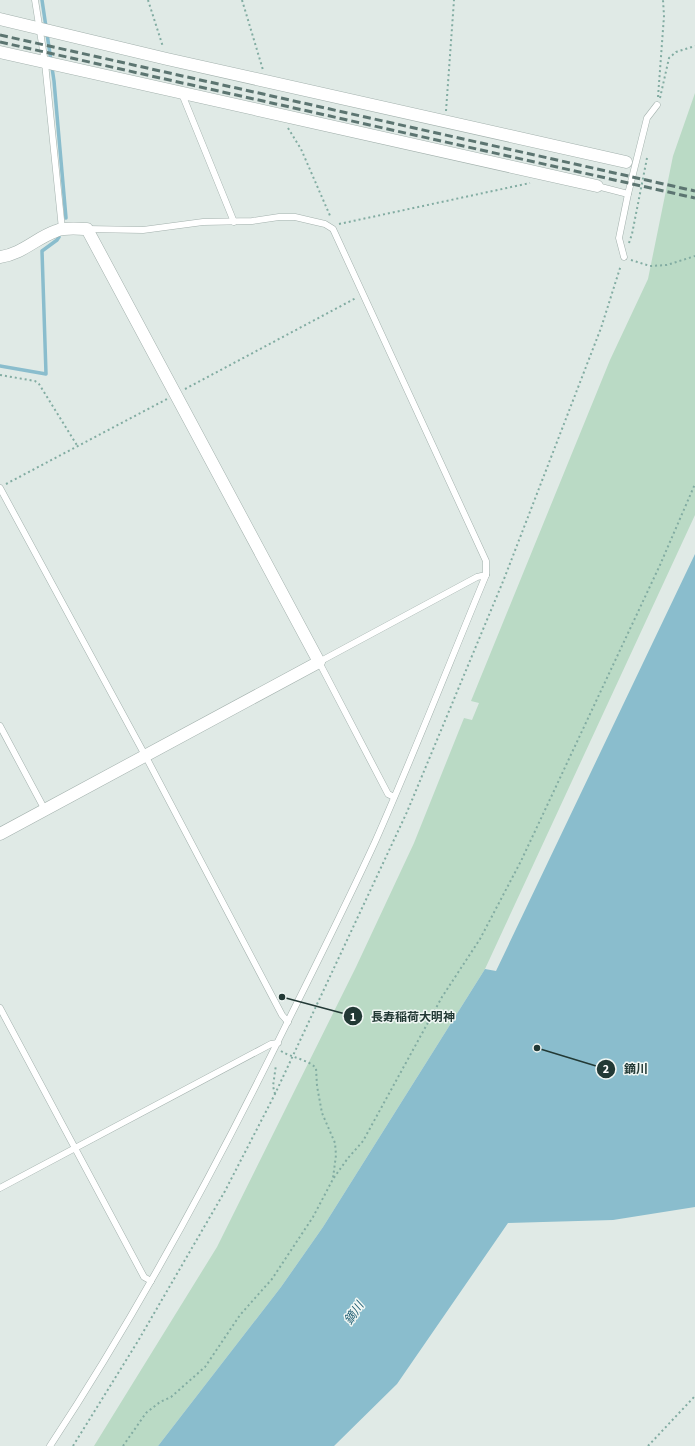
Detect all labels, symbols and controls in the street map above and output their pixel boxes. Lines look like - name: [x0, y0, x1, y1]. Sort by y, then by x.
- callout: 長寿稲荷大明神: [343, 1004, 463, 1028]
- text: 1: [350, 1009, 356, 1026]
- text: 長寿稲荷大明神: [371, 1009, 455, 1026]
- callout: 鏑川: [596, 1057, 656, 1081]
- text: 2: [603, 1061, 609, 1078]
- text: 鏑川: [624, 1061, 648, 1078]
- water label: 鏑川: [341, 1297, 369, 1328]

